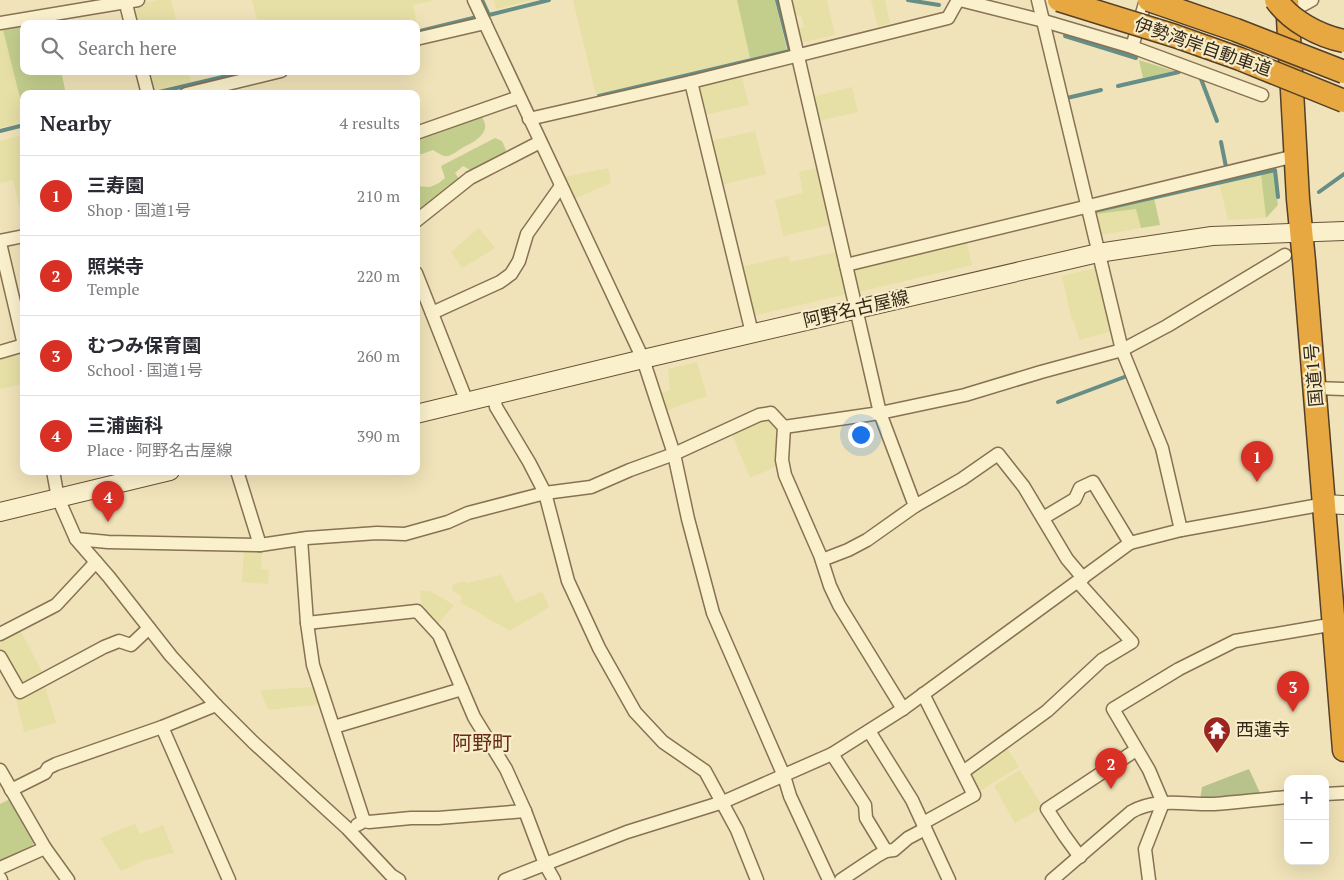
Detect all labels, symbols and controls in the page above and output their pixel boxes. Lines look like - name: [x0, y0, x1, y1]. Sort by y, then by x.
- street label: 伊勢湾岸自動車道: [1131, 11, 1275, 81]
- search box: [20, 20, 420, 75]
- icon: search: [38, 34, 66, 62]
- text: Search here: [78, 35, 177, 60]
- text: Nearby: [40, 109, 111, 137]
- text: 4 results: [340, 112, 400, 134]
- text: 三寿園: [87, 172, 144, 197]
- text: 1: [51, 185, 61, 207]
- text: 210 m: [357, 185, 400, 207]
- text: Shop · 国道1号: [87, 199, 191, 221]
- text: 照栄寺: [87, 253, 144, 278]
- text: 2: [51, 265, 61, 287]
- text: 220 m: [357, 265, 400, 287]
- text: Temple: [87, 278, 140, 300]
- street label: 阿野名古屋線: [800, 284, 911, 332]
- text: むつみ保育園: [87, 332, 201, 357]
- street label: 国道1号: [1298, 342, 1328, 408]
- text: 3: [51, 345, 61, 367]
- text: 260 m: [357, 345, 400, 367]
- text: School · 国道1号: [87, 359, 203, 381]
- text: 三浦歯科: [87, 412, 163, 437]
- your location: [848, 422, 874, 448]
- text: 4: [51, 425, 61, 447]
- text: 390 m: [357, 425, 400, 447]
- text: Place · 阿野名古屋線: [87, 439, 232, 461]
- pin: 1: [1241, 441, 1273, 482]
- pin: 4: [92, 481, 124, 522]
- pin: 3: [1277, 671, 1309, 712]
- temple icon: 西蓮寺: [1202, 715, 1232, 754]
- place label: 西蓮寺: [1236, 717, 1290, 741]
- district label: 阿野町: [452, 729, 512, 756]
- pin: 2: [1095, 748, 1127, 789]
- map controls: [1284, 775, 1329, 865]
- button: +: [1284, 775, 1329, 820]
- button: −: [1284, 820, 1329, 865]

